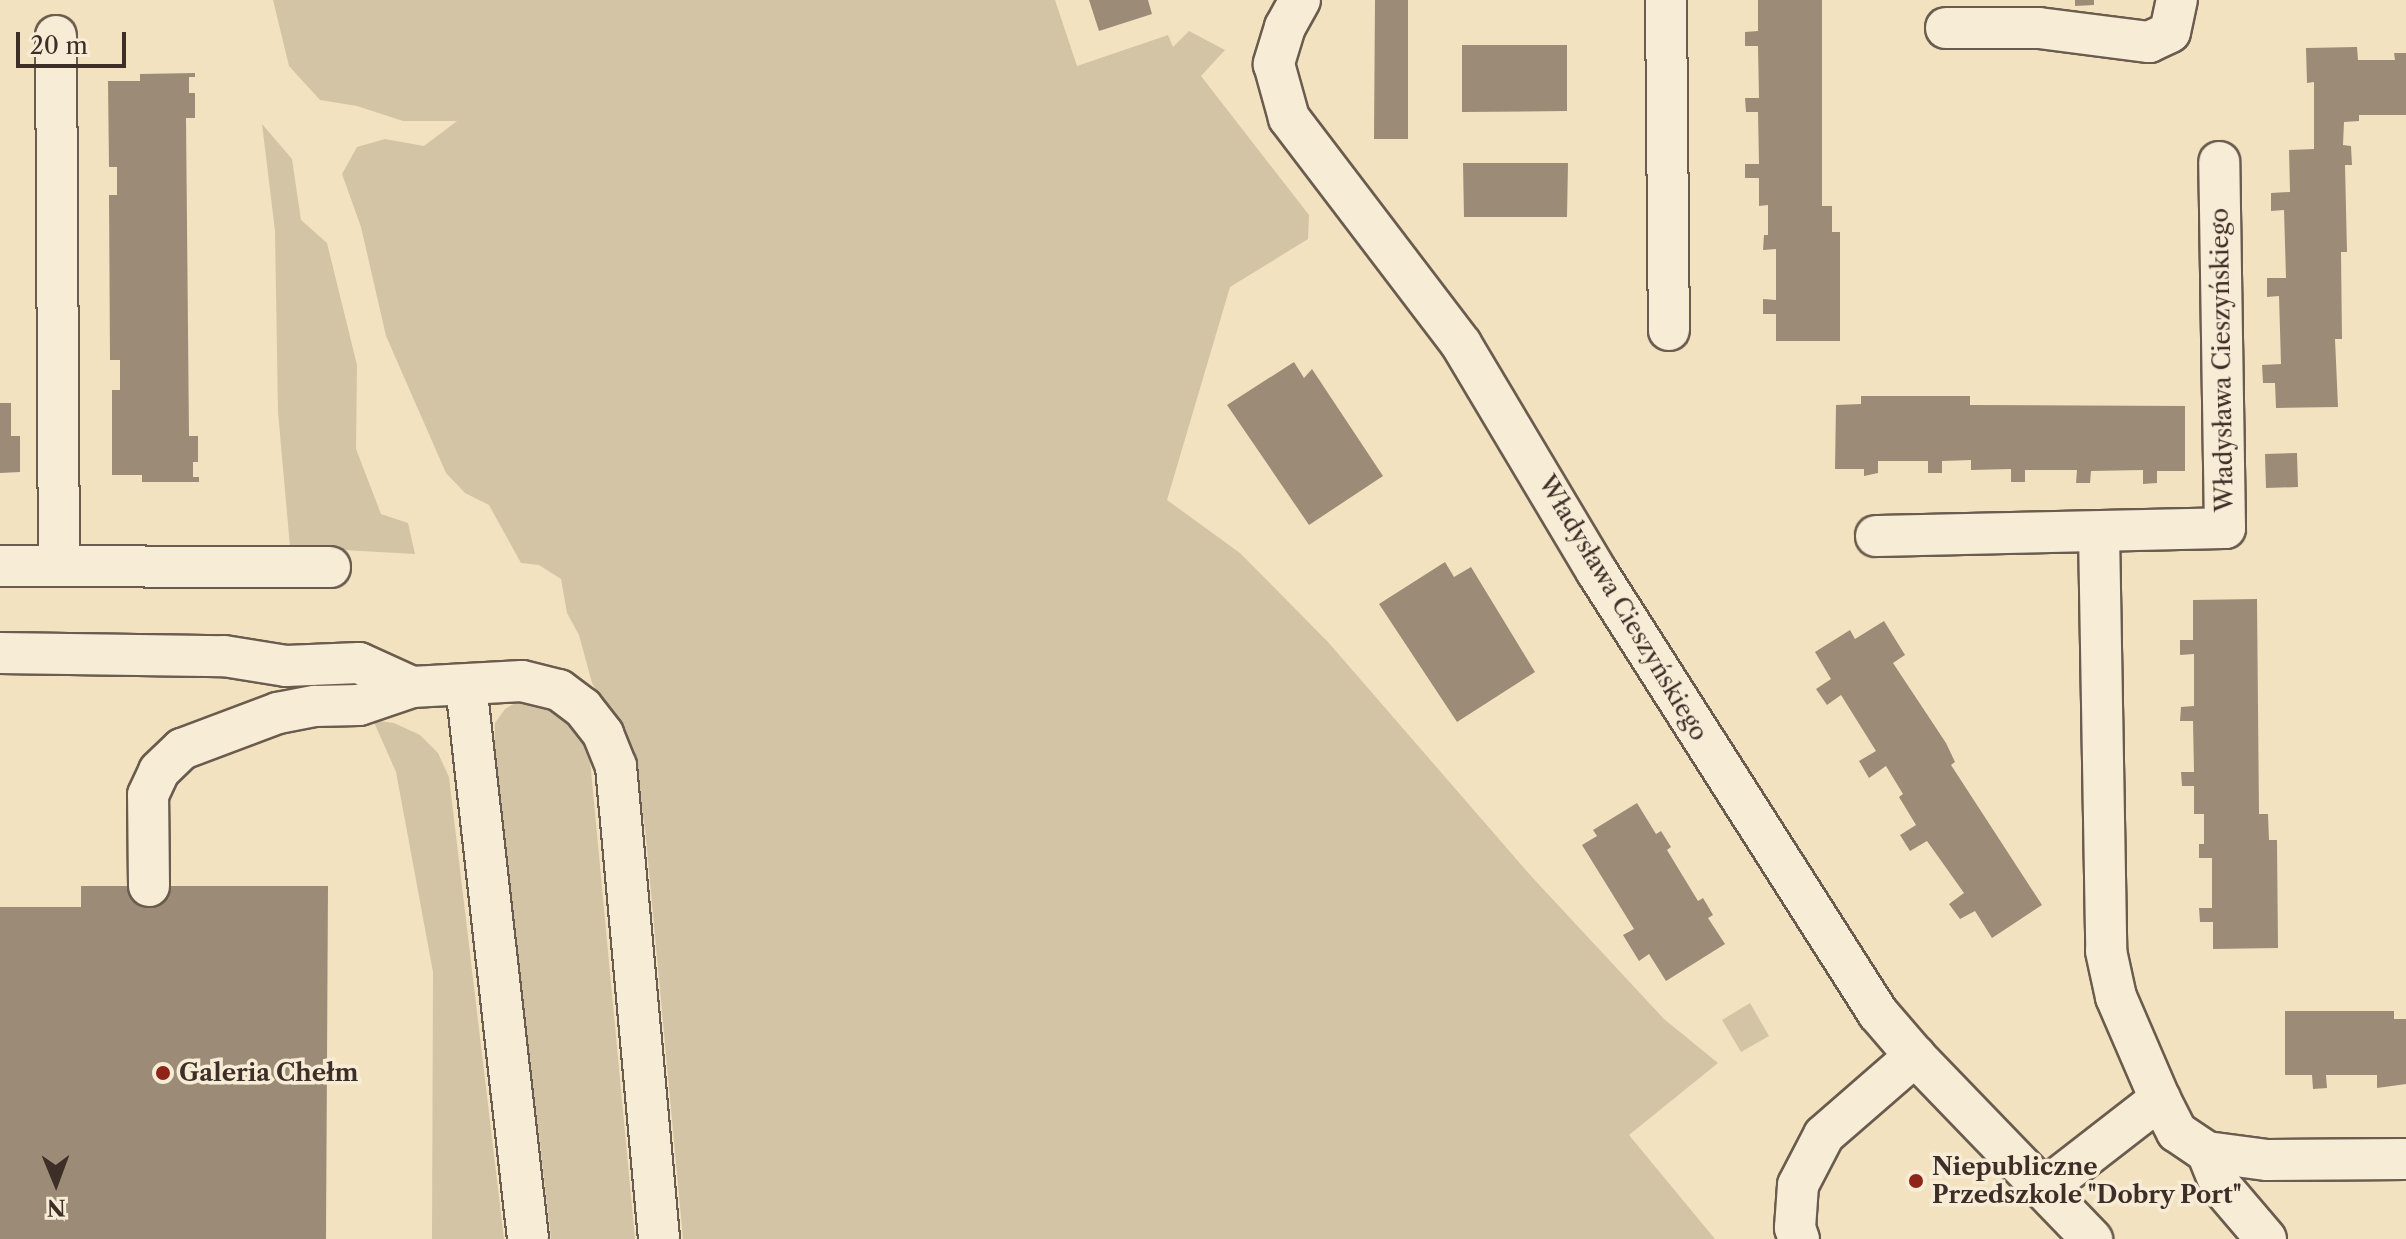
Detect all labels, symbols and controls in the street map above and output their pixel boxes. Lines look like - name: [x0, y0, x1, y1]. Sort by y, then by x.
- scale bar: [20, 16, 130, 66]
- text: 20 m: [30, 31, 88, 60]
- street label: Władysława Cieszyńskiego: [2205, 207, 2239, 513]
- street label: Władysława Cieszyńskiego: [1532, 470, 1714, 746]
- place label: Galeria Chełm: [179, 1059, 359, 1087]
- marker: Galeria Chełm: [154, 1064, 172, 1082]
- north arrow: [16, 1143, 96, 1223]
- place label: Niepubliczne Przedszkole "Dobry Port": [1932, 1153, 2243, 1209]
- marker: Niepubliczne Przedszkole "Dobry Port": [1907, 1172, 1925, 1190]
- text: N: [47, 1194, 66, 1221]

